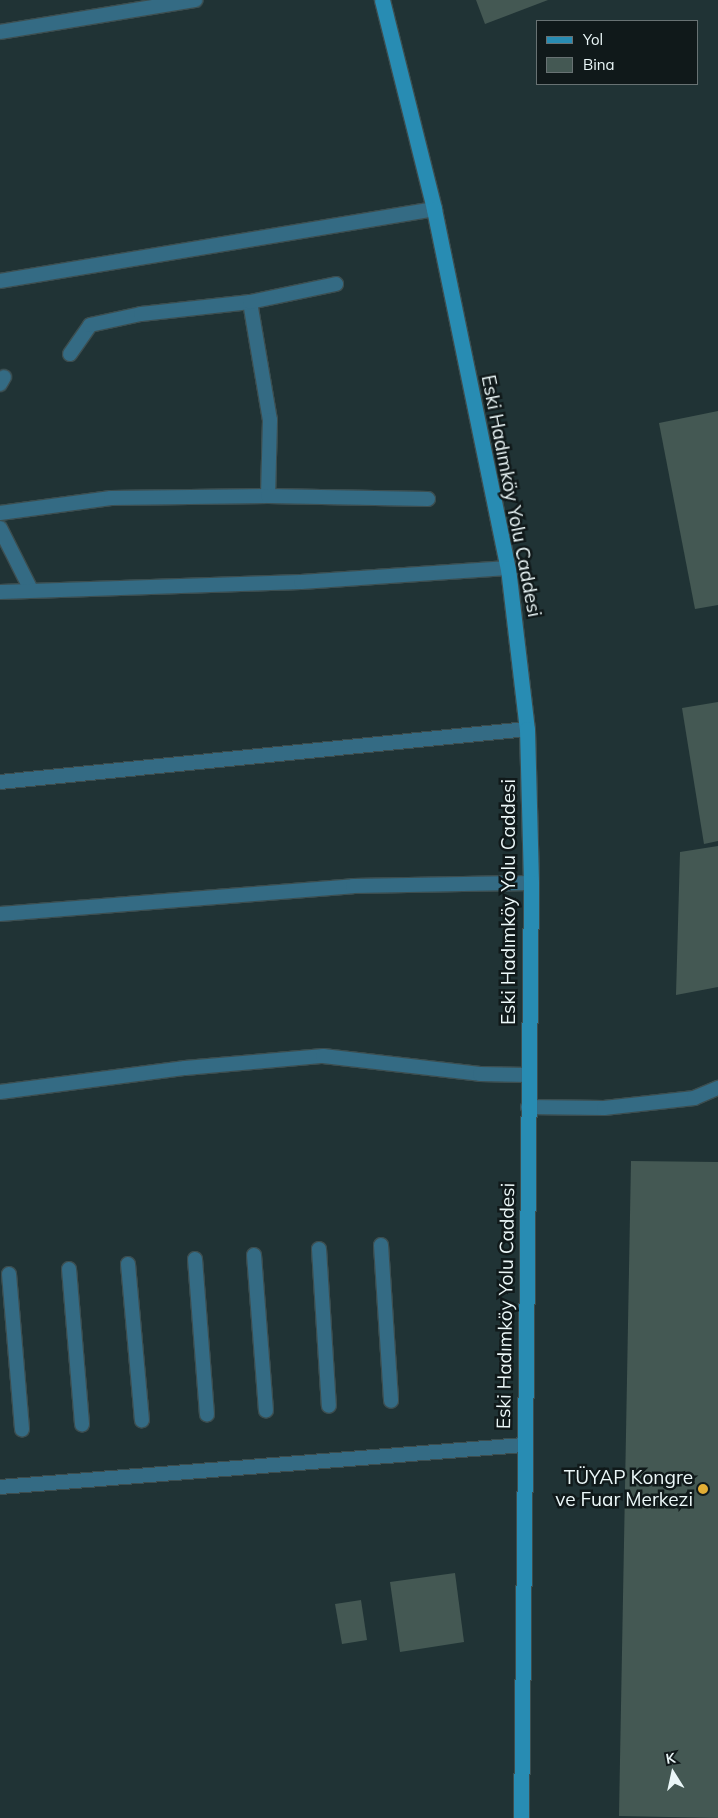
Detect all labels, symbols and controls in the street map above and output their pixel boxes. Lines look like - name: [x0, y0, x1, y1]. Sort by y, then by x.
- legend: [536, 20, 698, 85]
- text: Yol: [583, 30, 603, 49]
- text: Bina: [583, 55, 615, 74]
- street label: Eski Hadımköy Yolu Caddesi: [476, 373, 546, 619]
- street label: Eski Hadımköy Yolu Caddesi: [498, 779, 520, 1025]
- street label: Eski Hadımköy Yolu Caddesi: [492, 1183, 520, 1429]
- place label: TÜYAP Kongre ve Fuar Merkezi: [555, 1467, 693, 1511]
- marker: TÜYAP Kongre ve Fuar Merkezi: [697, 1483, 709, 1495]
- north arrow: [648, 1748, 698, 1798]
- text: K: [664, 1749, 677, 1768]

